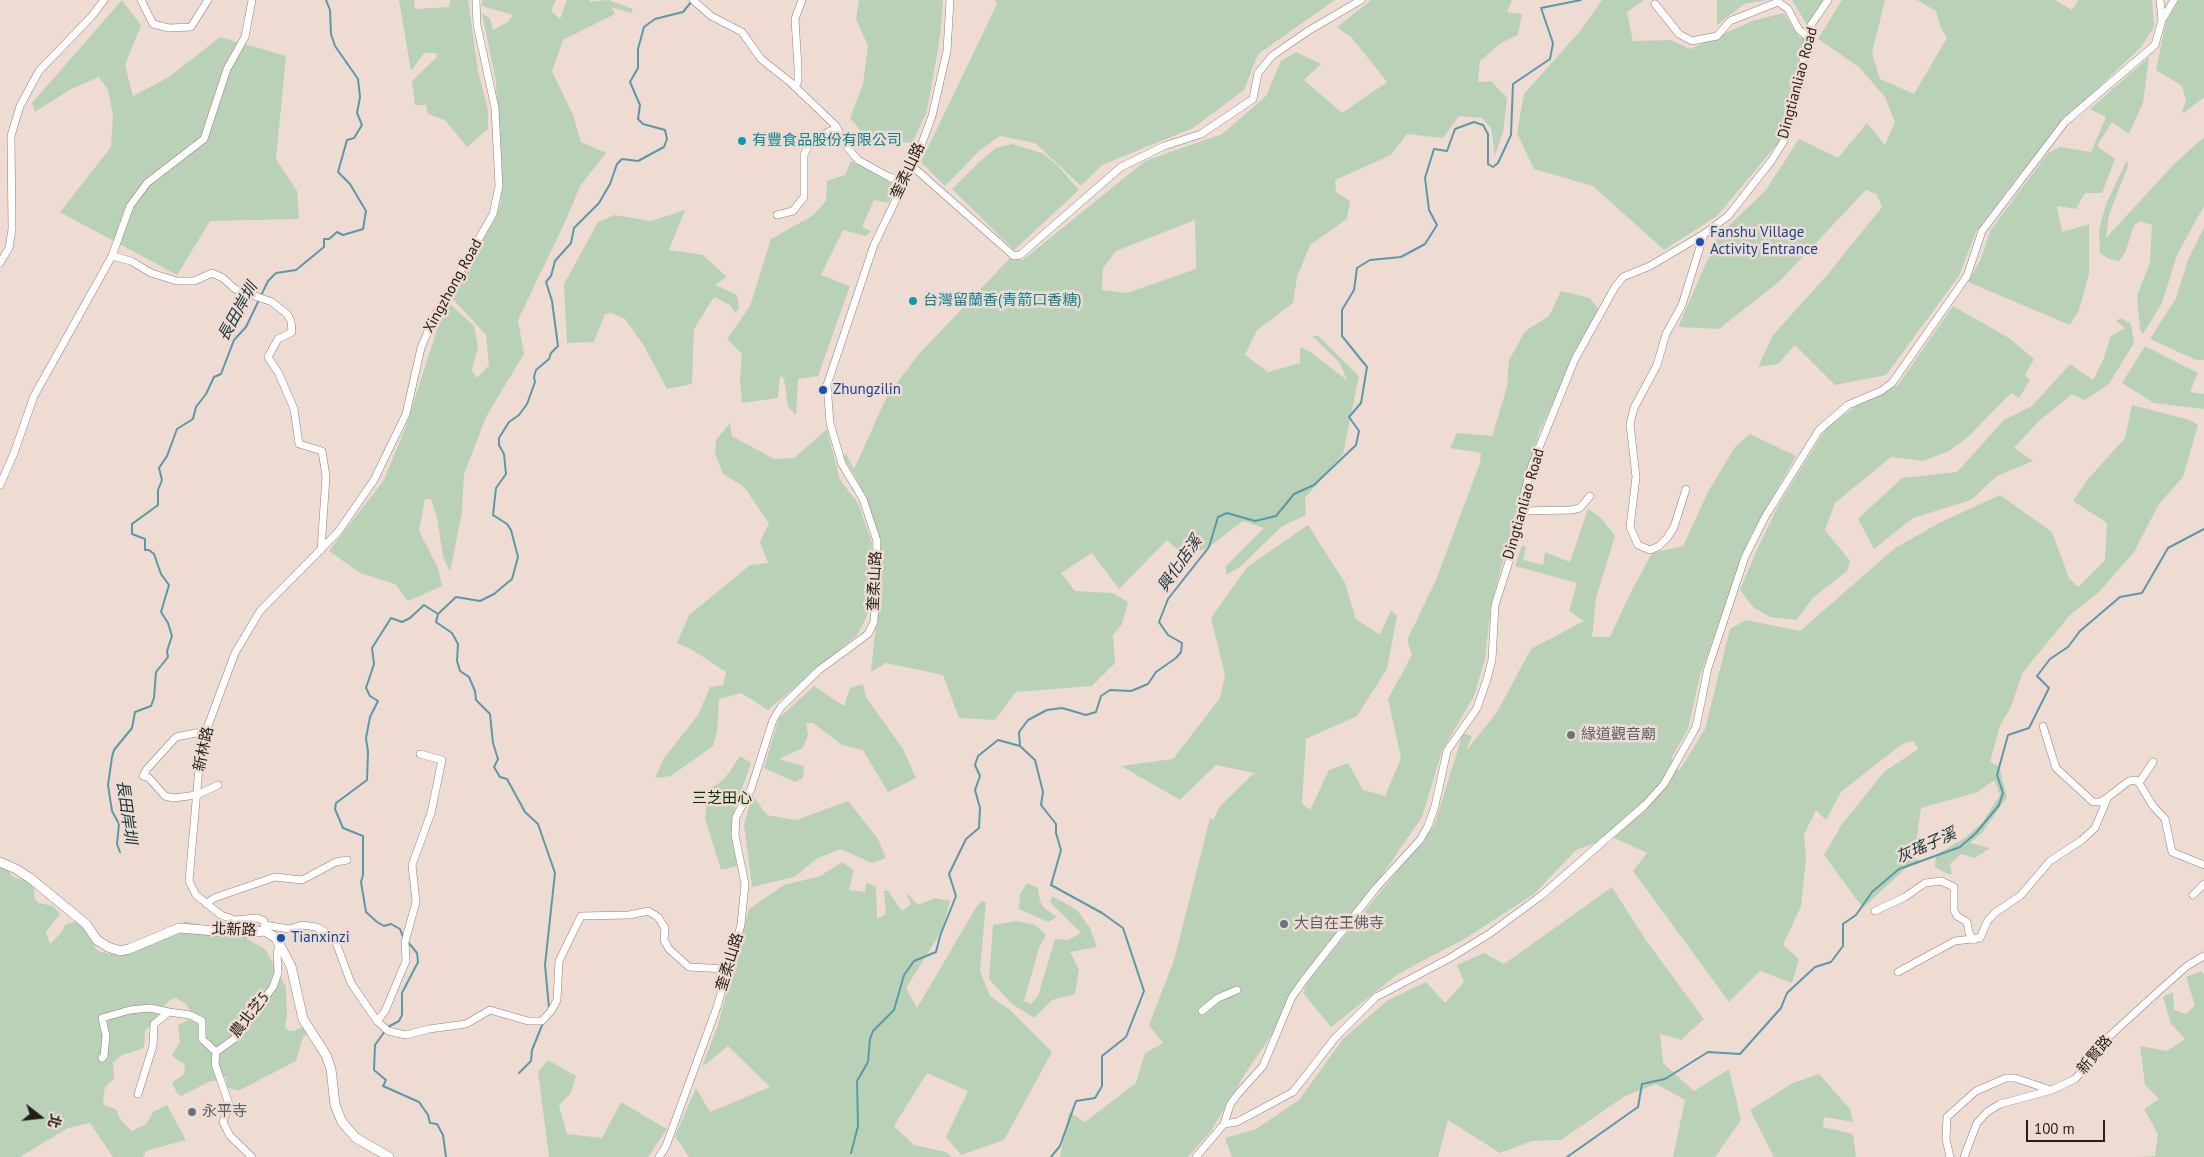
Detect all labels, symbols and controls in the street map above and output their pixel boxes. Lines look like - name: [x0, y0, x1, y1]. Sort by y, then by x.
- street label: Dingtianliao Road: [1774, 25, 1822, 141]
- place label: 有豐食品股份有限公司: [752, 132, 902, 150]
- marker: 有豐食品股份有限公司: [736, 135, 748, 147]
- street label: 奎柔山路: [887, 140, 929, 202]
- place label: Fanshu Village Activity Entrance: [1710, 224, 1818, 259]
- street label: Xingzhong Road: [420, 236, 486, 336]
- marker: Fanshu Village Activity Entrance: [1694, 236, 1706, 248]
- water label: 長田岸圳: [214, 279, 262, 345]
- place label: 台灣留蘭香(青箭口香糖): [923, 292, 1081, 310]
- marker: 台灣留蘭香(青箭口香糖): [907, 295, 919, 307]
- place label: Zhungzilin: [833, 381, 901, 399]
- marker: Zhungzilin: [817, 384, 829, 396]
- street label: Dingtianliao Road: [1500, 446, 1548, 562]
- water label: 興化店溪: [1154, 532, 1206, 596]
- street label: 奎柔山路: [864, 551, 886, 611]
- street label: 新林路: [191, 725, 217, 773]
- place label: 緣道觀音廟: [1581, 726, 1656, 744]
- marker: 緣道觀音廟: [1565, 729, 1577, 741]
- water label: 長田岸圳: [112, 779, 140, 845]
- park label: 三芝田心: [692, 790, 752, 808]
- water label: 灰瑤子溪: [1893, 824, 1959, 868]
- place label: 大自在王佛寺: [1294, 915, 1384, 933]
- marker: 大自在王佛寺: [1278, 918, 1290, 930]
- street label: 北新路: [211, 920, 257, 940]
- place label: Tianxinzi: [291, 929, 350, 947]
- street label: 奎柔山路: [713, 931, 747, 993]
- marker: Tianxinzi: [275, 932, 287, 944]
- street label: 農北芝5: [227, 989, 273, 1041]
- street label: 新賢路: [2074, 1032, 2116, 1078]
- north arrow: [15, 1092, 65, 1142]
- place label: 永平寺: [202, 1103, 247, 1121]
- marker: 永平寺: [186, 1106, 198, 1118]
- scale bar: [2029, 1110, 2108, 1142]
- text: 北: [44, 1112, 65, 1130]
- text: 100 m: [2034, 1119, 2075, 1138]

